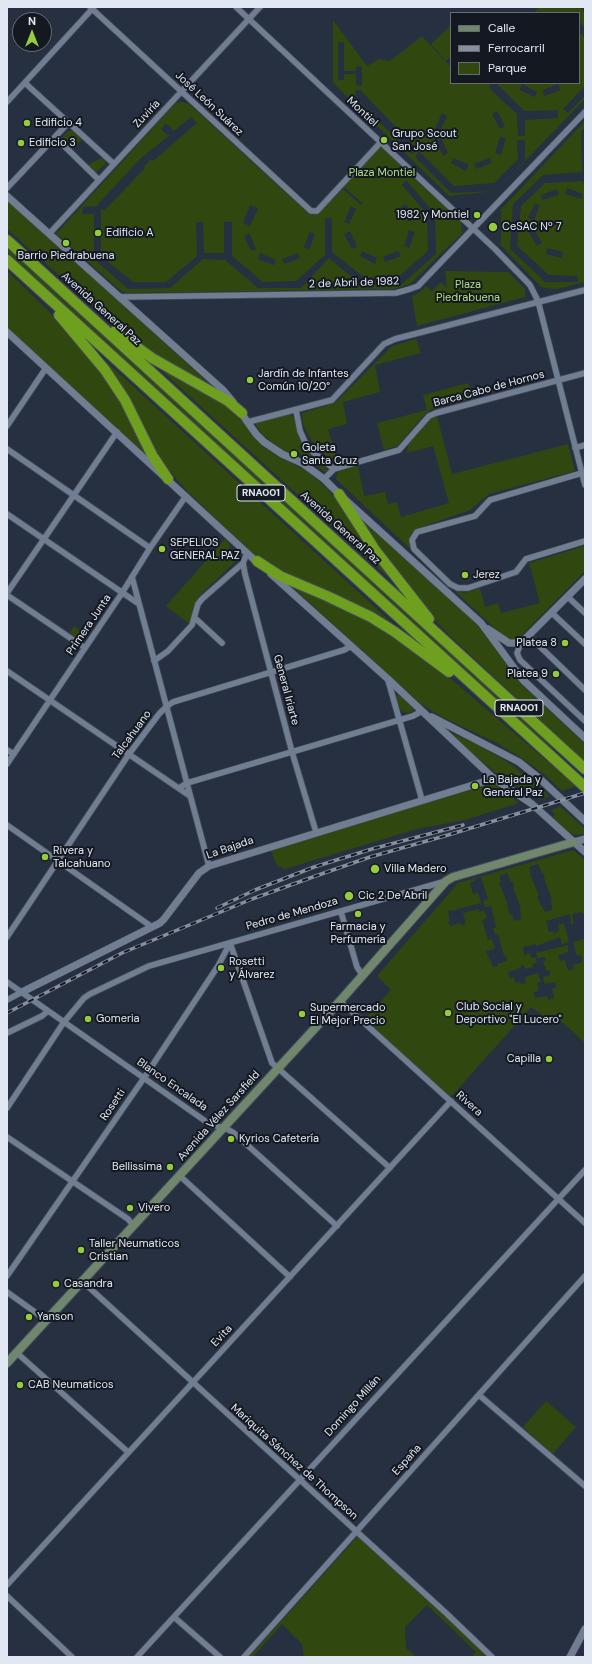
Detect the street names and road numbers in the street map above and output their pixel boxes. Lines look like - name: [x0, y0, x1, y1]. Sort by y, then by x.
- street label: José León Suárez: [172, 69, 246, 139]
- street label: Montiel: [344, 94, 380, 130]
- street label: Zuviría: [131, 97, 163, 131]
- street label: Avenida General Paz: [58, 270, 144, 348]
- street label: 2 de Abril de 1982: [308, 275, 400, 291]
- street label: Barca Cabo de Hornos: [432, 368, 546, 410]
- road number: RNA001: [237, 485, 285, 501]
- street label: Avenida General Paz: [297, 489, 383, 567]
- street label: Primera Junta: [64, 592, 114, 658]
- street label: General Iriarte: [270, 653, 302, 727]
- road number: RNA001: [495, 700, 543, 716]
- street label: Talcahuano: [110, 708, 154, 762]
- street label: La Bajada: [205, 834, 255, 862]
- street label: Pedro de Mendoza: [245, 895, 339, 933]
- street label: Blanco Encalada: [134, 1056, 210, 1114]
- street label: Avenida Vélez Sarsfield: [175, 1068, 263, 1164]
- street label: Rosetti: [98, 1087, 128, 1123]
- street label: Rivera: [453, 1089, 485, 1119]
- street label: Evita: [209, 1322, 235, 1350]
- street label: Domingo Millán: [322, 1373, 384, 1439]
- street label: Mariquita Sánchez de Thompson: [228, 1401, 360, 1523]
- street label: España: [390, 1442, 424, 1478]

